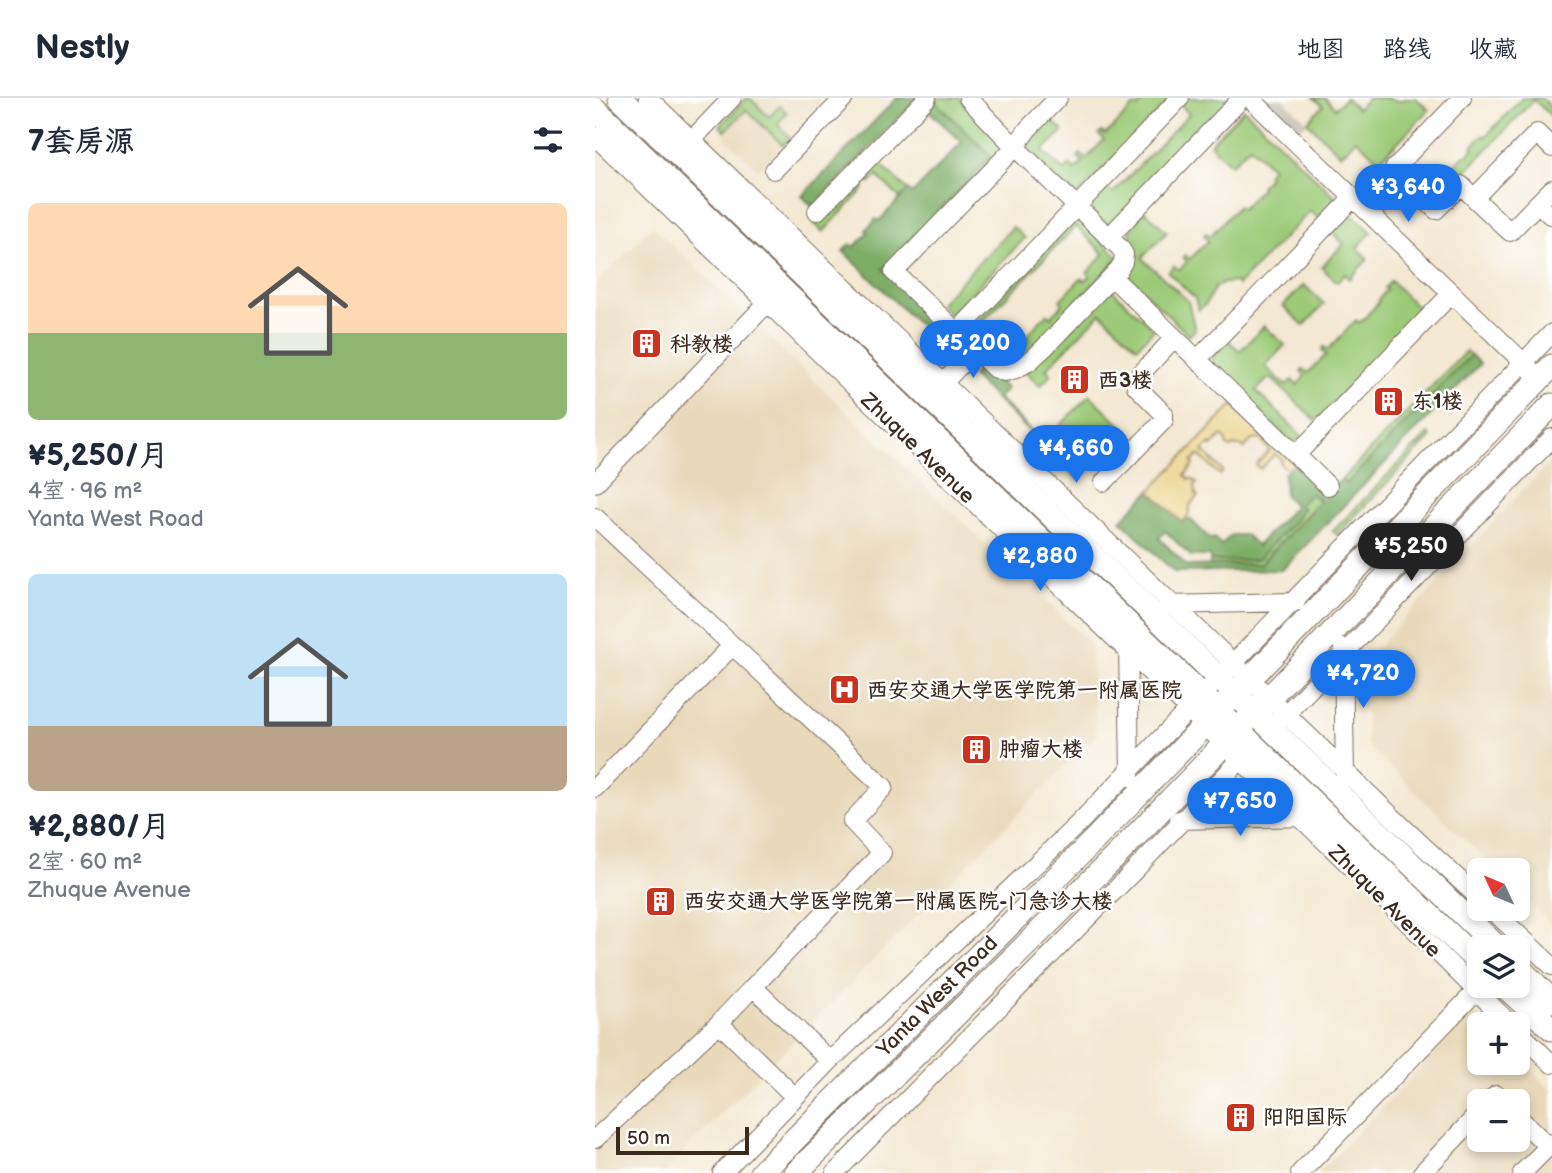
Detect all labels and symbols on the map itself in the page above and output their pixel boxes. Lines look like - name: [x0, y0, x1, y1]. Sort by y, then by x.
- pin: ¥3,640: [1351, 164, 1465, 224]
- pin: ¥5,200: [916, 320, 1030, 380]
- building icon: 科教楼: [630, 327, 664, 361]
- place label: 科教楼: [670, 332, 733, 357]
- building icon: 西3楼: [1058, 363, 1092, 397]
- place label: 西3楼: [1098, 368, 1152, 393]
- building icon: 东1楼: [1372, 384, 1406, 418]
- street label: Zhuque Avenue: [855, 387, 980, 509]
- place label: 东1楼: [1412, 389, 1463, 414]
- pin: ¥4,660: [1019, 426, 1133, 485]
- pin: ¥5,250: [1354, 524, 1468, 583]
- pin: ¥2,880: [983, 533, 1097, 593]
- pin: ¥4,720: [1306, 650, 1420, 710]
- hospital icon: 西安交通大学医学院第一附属医院: [827, 673, 861, 707]
- place label: 西安交通大学医学院第一附属医院: [867, 678, 1182, 703]
- building icon: 肿瘤大楼: [959, 732, 993, 766]
- place label: 肿瘤大楼: [999, 737, 1083, 762]
- pin: ¥7,650: [1183, 778, 1297, 838]
- street label: Zhuque Avenue: [1323, 839, 1446, 963]
- north arrow: [1467, 858, 1529, 920]
- building icon: 西安交通大学医学院第一附属医院-门急诊大楼: [644, 884, 678, 918]
- place label: 西安交通大学医学院第一附属医院-门急诊大楼: [684, 889, 1113, 914]
- street label: Yanta West Road: [871, 931, 1003, 1063]
- building icon: 阳阳国际: [1223, 1100, 1257, 1134]
- place label: 阳阳国际: [1263, 1105, 1347, 1130]
- scale bar: [616, 1124, 749, 1156]

